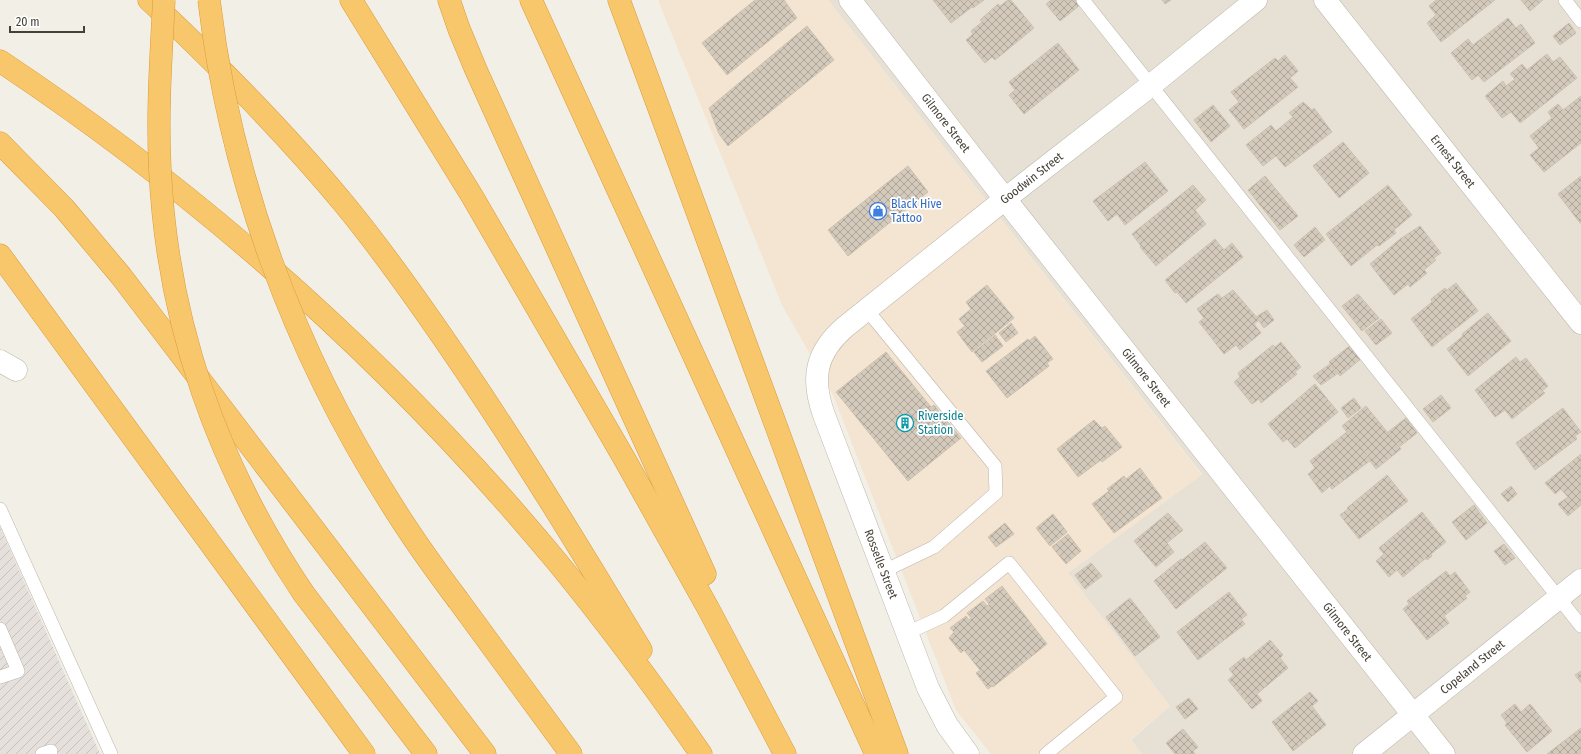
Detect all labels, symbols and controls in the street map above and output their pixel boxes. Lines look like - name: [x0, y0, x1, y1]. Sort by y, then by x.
- scale bar: [10, 8, 84, 34]
- text: 20 m: [16, 15, 40, 29]
- street label: Gilmore Street: [919, 91, 973, 155]
- street label: Ernest Street: [1428, 132, 1478, 191]
- street label: Goodwin Street: [998, 149, 1066, 207]
- place label: Black Hive Tattoo: [891, 197, 942, 225]
- shop icon: Black Hive Tattoo: [868, 201, 888, 221]
- street label: Gilmore Street: [1119, 346, 1174, 410]
- place label: Riverside Station: [918, 409, 963, 437]
- building icon: Riverside Station: [895, 413, 915, 433]
- street label: Rosselle Street: [861, 527, 901, 601]
- street label: Gilmore Street: [1320, 600, 1375, 664]
- street label: Copeland Street: [1437, 637, 1508, 697]

